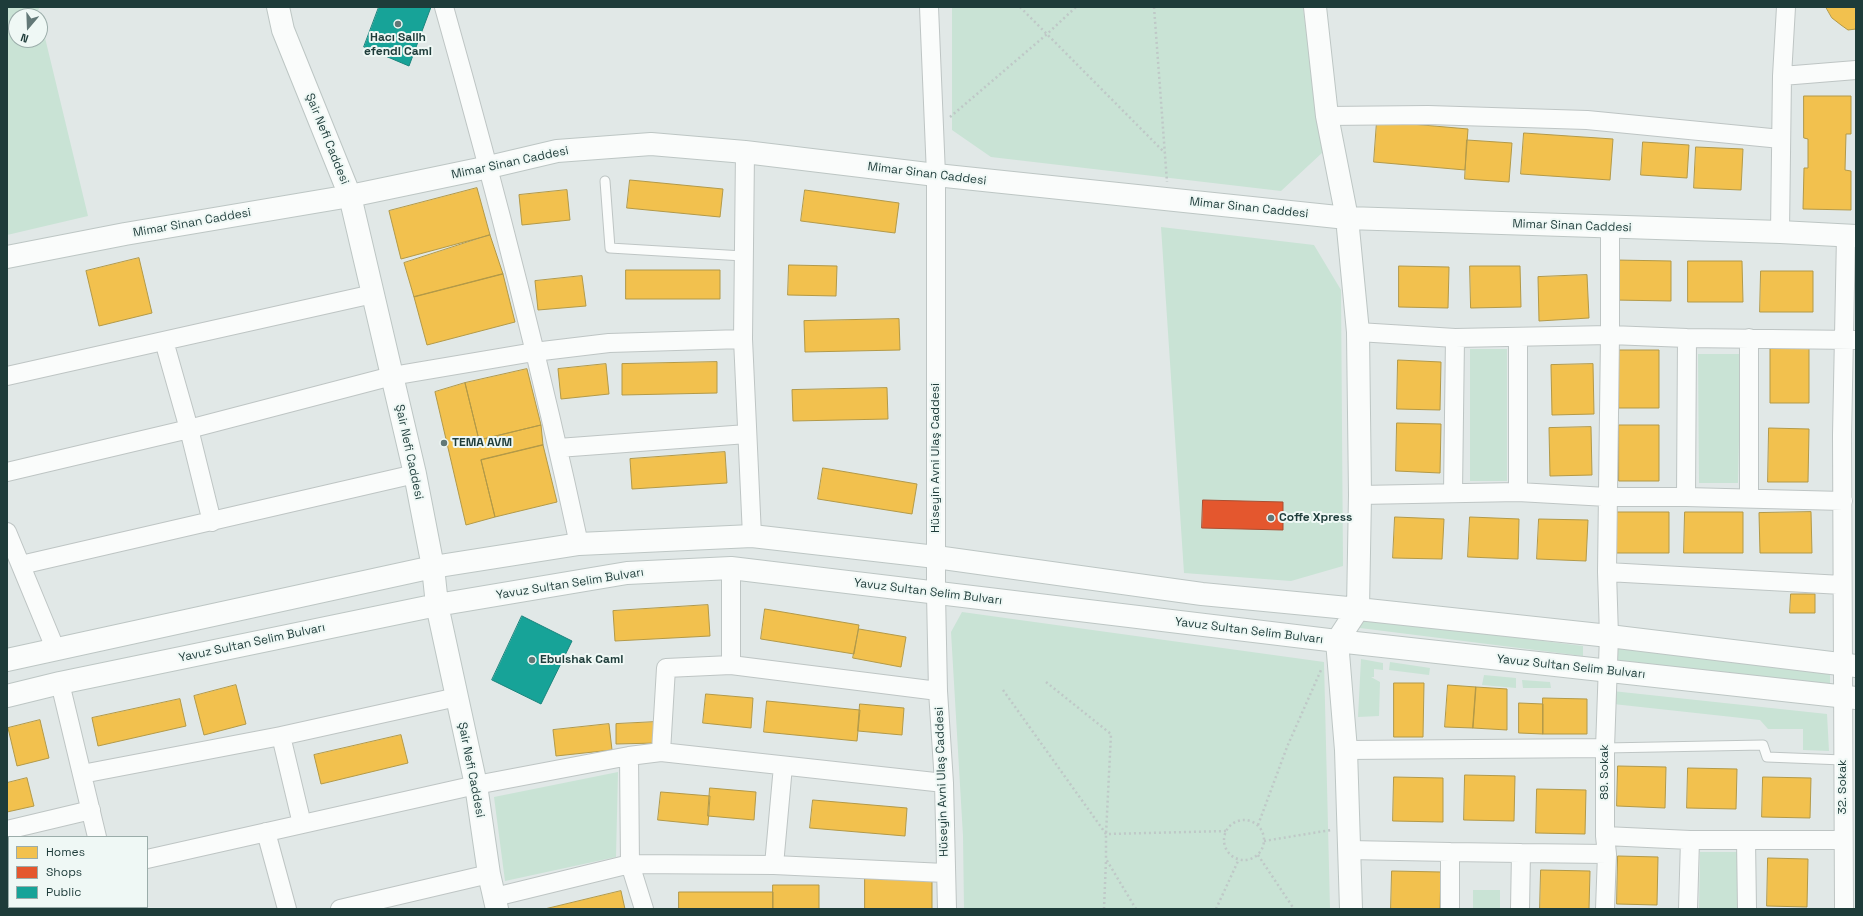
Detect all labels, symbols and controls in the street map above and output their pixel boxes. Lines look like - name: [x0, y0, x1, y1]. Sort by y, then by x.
- north arrow: [8, 8, 48, 48]
- marker: Hacı Salih efendi Cami: [393, 19, 403, 29]
- text: N: [19, 31, 30, 46]
- place label: Hacı Salih efendi Cami: [364, 31, 432, 59]
- street label: Şair Nefi Caddesi: [302, 91, 352, 187]
- street label: Mimar Sinan Caddesi: [450, 144, 570, 182]
- street label: Mimar Sinan Caddesi: [867, 160, 987, 188]
- street label: Mimar Sinan Caddesi: [1189, 195, 1309, 221]
- street label: Mimar Sinan Caddesi: [132, 206, 252, 240]
- street label: Mimar Sinan Caddesi: [1512, 217, 1632, 235]
- street label: Hüseyin Avni Ulaş Caddesi: [929, 383, 943, 533]
- street label: Şair Nefi Caddesi: [392, 403, 426, 501]
- place label: TEMA AVM: [452, 436, 512, 450]
- marker: TEMA AVM: [439, 438, 449, 448]
- place label: Coffe Xpress: [1279, 511, 1352, 525]
- marker: Coffe Xpress: [1266, 513, 1276, 523]
- street label: Yavuz Sultan Selim Bulvarı: [495, 565, 645, 603]
- street label: Yavuz Sultan Selim Bulvarı: [853, 576, 1003, 608]
- street label: Yavuz Sultan Selim Bulvarı: [1174, 615, 1324, 647]
- street label: Yavuz Sultan Selim Bulvarı: [178, 620, 326, 666]
- street label: Yavuz Sultan Selim Bulvarı: [1496, 652, 1646, 682]
- place label: Ebuishak Cami: [540, 653, 623, 667]
- marker: Ebuishak Cami: [527, 655, 537, 665]
- street label: Hüseyin Avni Ulaş Caddesi: [932, 707, 952, 857]
- street label: Şair Nefi Caddesi: [455, 721, 487, 819]
- street label: 89. Sokak: [1598, 744, 1612, 800]
- street label: 32. Sokak: [1836, 759, 1850, 815]
- legend: [8, 836, 148, 908]
- text: Homes: [46, 844, 85, 860]
- text: Shops: [46, 864, 82, 880]
- text: Public: [46, 884, 81, 900]

